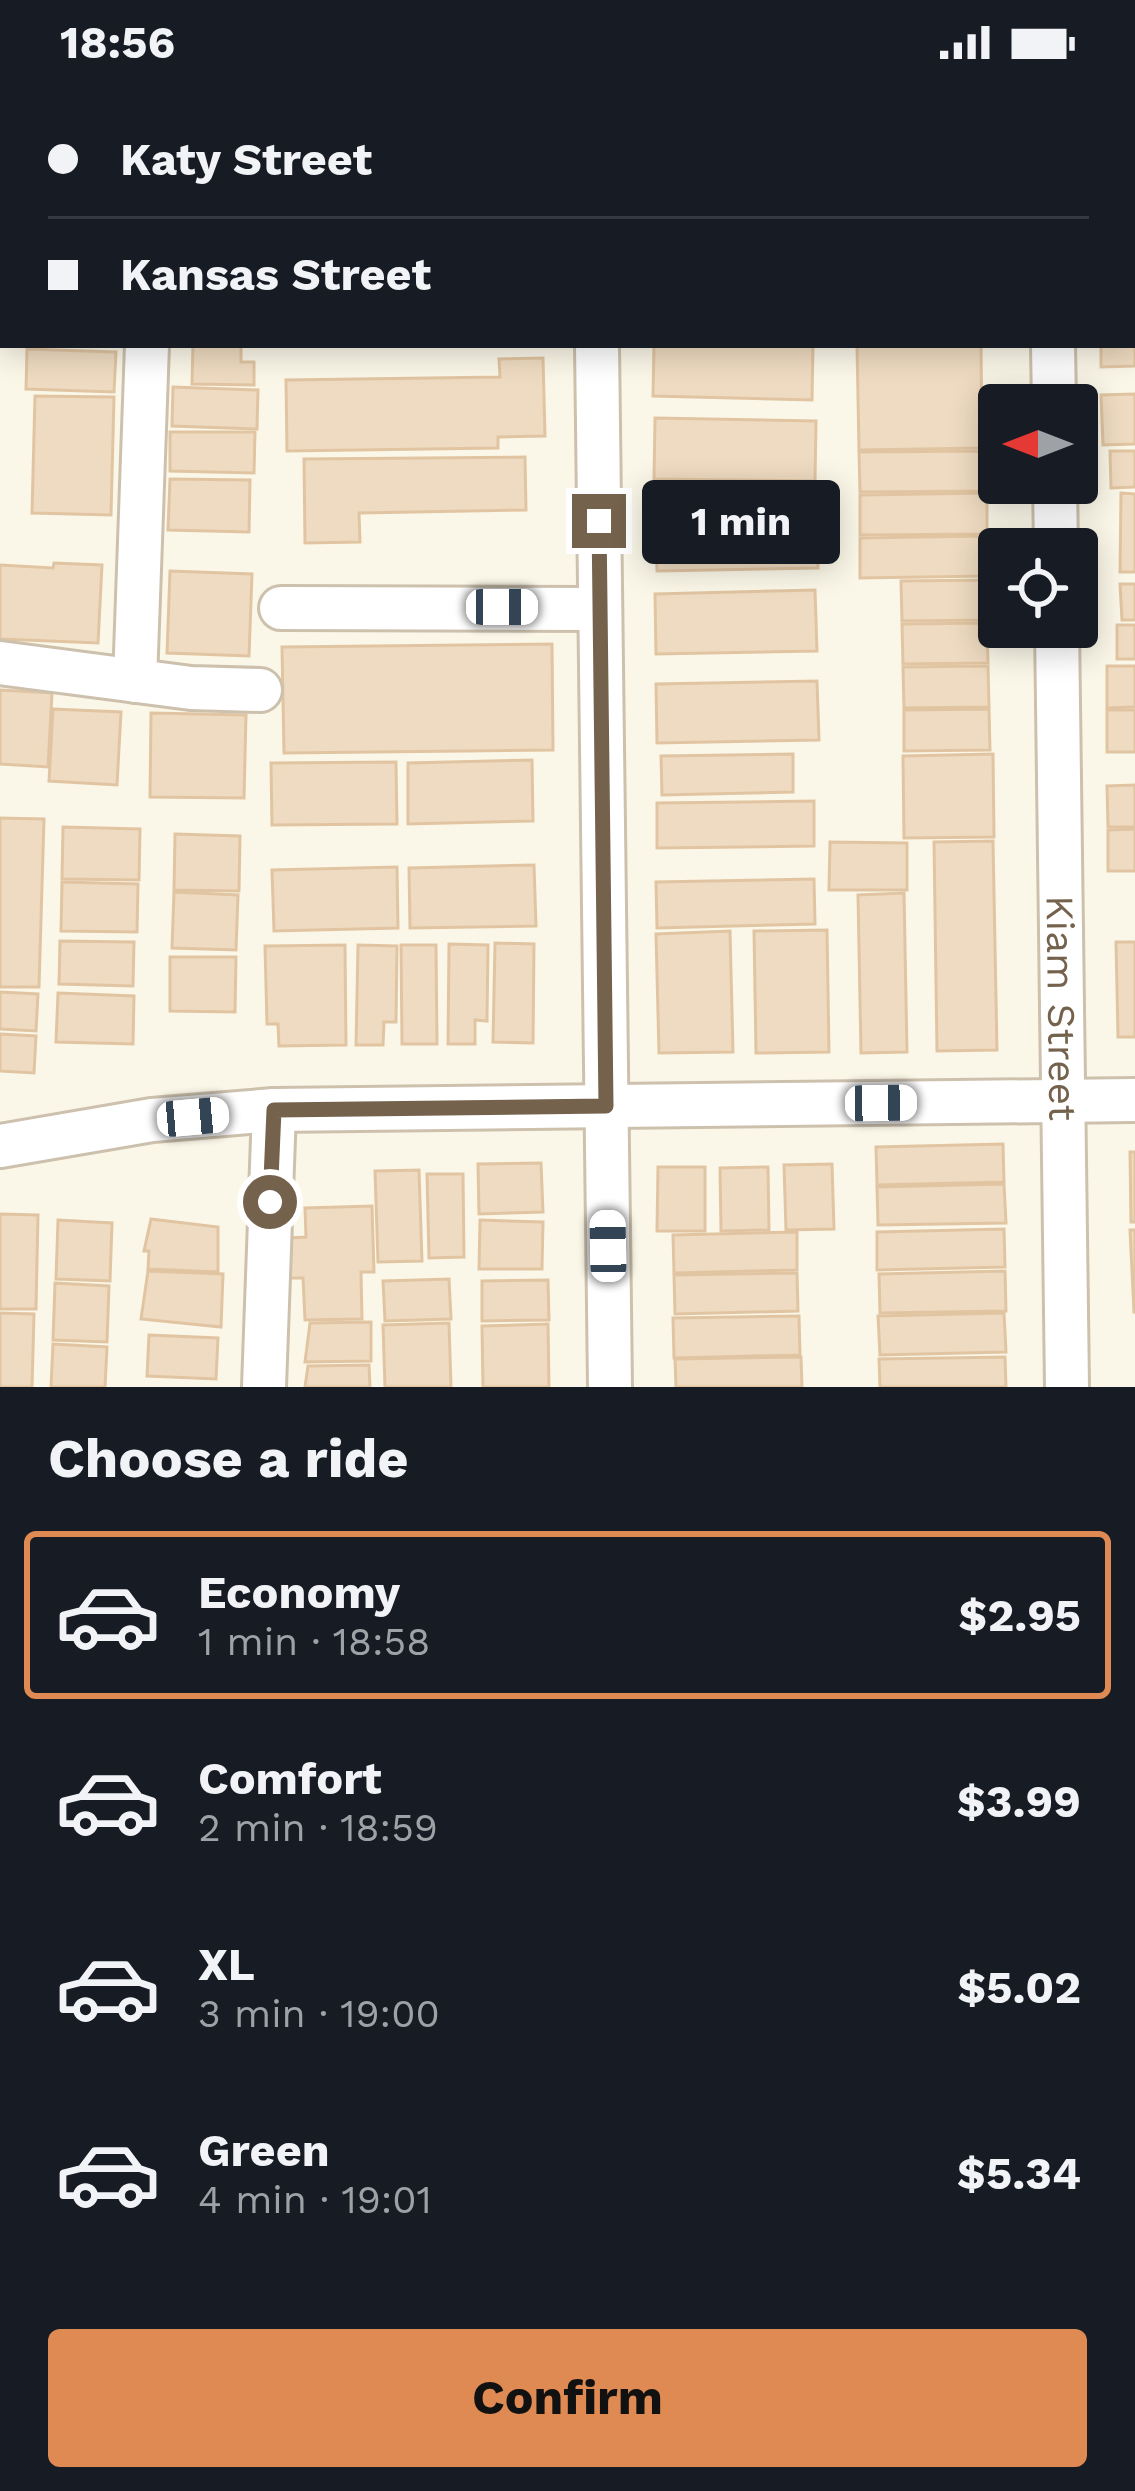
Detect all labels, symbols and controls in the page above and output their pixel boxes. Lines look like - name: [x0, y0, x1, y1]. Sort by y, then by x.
- text: 18:56: [60, 16, 175, 69]
- text: Katy Street: [120, 133, 372, 186]
- text: Kansas Street: [120, 248, 431, 301]
- north arrow: [978, 384, 1098, 504]
- map controls: [978, 384, 1098, 648]
- callout: 1 min: [641, 479, 839, 563]
- route end: [572, 494, 626, 548]
- text: 1 min: [691, 499, 791, 544]
- button: locate: [978, 528, 1098, 648]
- car: [466, 589, 538, 625]
- street label: Kiam Street: [1038, 895, 1085, 1121]
- car: [845, 1084, 917, 1122]
- car: [156, 1096, 230, 1138]
- route start: [243, 1175, 297, 1229]
- car: [589, 1210, 627, 1282]
- text: Choose a ride: [48, 1427, 409, 1490]
- icon: car: [54, 1561, 162, 1669]
- text: Economy: [198, 1566, 400, 1619]
- text: $2.95: [959, 1589, 1081, 1642]
- text: 1 min · 18:58: [198, 1619, 430, 1664]
- icon: car: [54, 1747, 162, 1855]
- text: Comfort: [198, 1752, 382, 1805]
- text: $3.99: [957, 1775, 1081, 1828]
- text: 2 min · 18:59: [198, 1805, 438, 1850]
- icon: car: [54, 1933, 162, 2041]
- text: XL: [198, 1938, 255, 1991]
- text: $5.02: [958, 1961, 1081, 2014]
- text: 3 min · 19:00: [198, 1991, 440, 2036]
- icon: car: [54, 2119, 162, 2227]
- text: Green: [198, 2124, 330, 2177]
- text: $5.34: [957, 2147, 1081, 2200]
- text: 4 min · 19:01: [198, 2177, 432, 2222]
- button: Confirm: [48, 2329, 1087, 2467]

